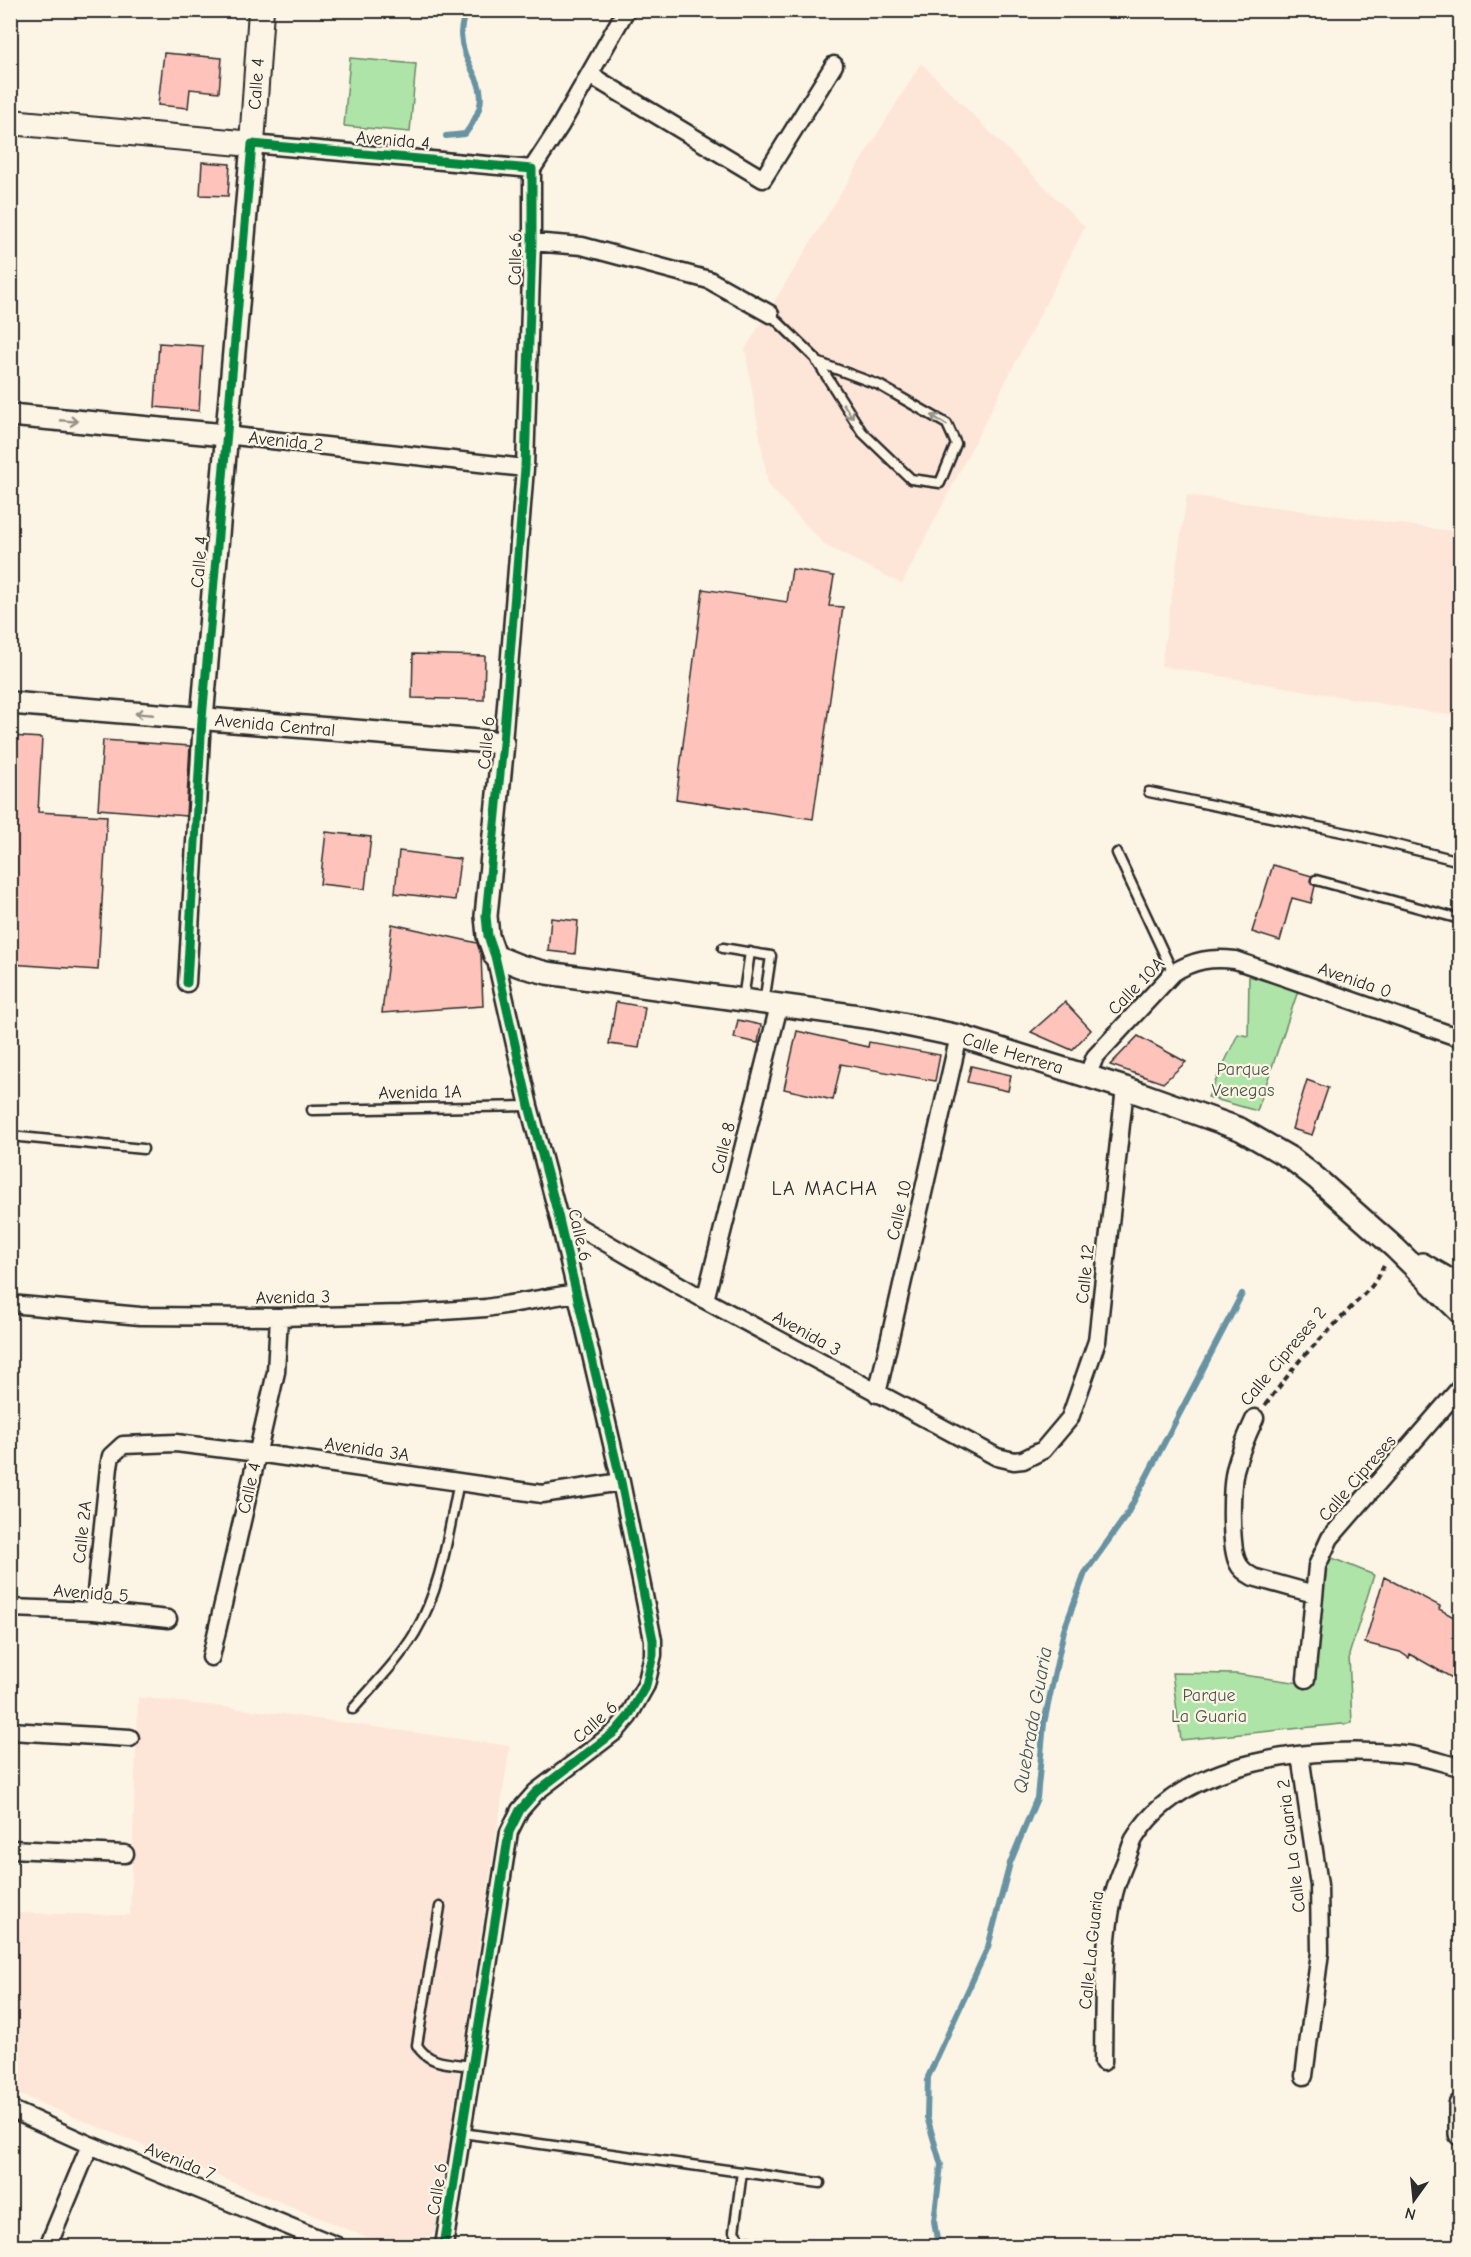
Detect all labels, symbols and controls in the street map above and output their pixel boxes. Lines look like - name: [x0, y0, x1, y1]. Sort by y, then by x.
- street label: Calle 4: [244, 57, 269, 111]
- street label: Avenida 4: [355, 127, 431, 154]
- street label: Calle 6: [505, 232, 526, 286]
- one-way arrow: [843, 402, 855, 419]
- one-way arrow: [930, 413, 947, 426]
- one-way arrow: [58, 416, 78, 427]
- street label: Avenida 2: [248, 427, 324, 456]
- street label: Calle 4: [187, 535, 212, 589]
- one-way arrow: [135, 708, 155, 719]
- street label: Avenida Central: [214, 710, 336, 741]
- street label: Calle 6: [474, 716, 499, 770]
- street label: Calle 10A: [1104, 953, 1169, 1019]
- street label: Avenida 0: [1315, 958, 1394, 1003]
- street label: Calle Herrera: [960, 1028, 1066, 1079]
- park label: Parque Venegas: [1212, 1059, 1274, 1101]
- street label: Avenida 1A: [378, 1081, 462, 1104]
- street label: Calle 8: [707, 1120, 740, 1176]
- district label: LA MACHA: [772, 1177, 878, 1200]
- street label: Calle 10: [882, 1178, 917, 1242]
- street label: Calle 6: [563, 1207, 596, 1263]
- street label: Calle 12: [1072, 1243, 1099, 1305]
- street label: Avenida 3: [256, 1286, 331, 1309]
- street label: Calle Cipreses 2: [1236, 1302, 1331, 1410]
- street label: Avenida 3: [769, 1306, 844, 1361]
- street label: Calle Cipreses: [1314, 1431, 1401, 1526]
- street label: Avenida 3A: [323, 1433, 411, 1466]
- street label: Calle 4: [233, 1460, 266, 1516]
- street label: Calle 2A: [69, 1500, 96, 1565]
- street label: Avenida 5: [53, 1580, 129, 1607]
- water label: Quebrada Guaria: [1008, 1645, 1057, 1795]
- park label: Parque La Guaria: [1171, 1685, 1247, 1727]
- street label: Calle 6: [569, 1697, 622, 1748]
- street label: Calle La Guaria 2: [1273, 1778, 1310, 1914]
- street label: Calle La Guaria: [1075, 1890, 1108, 2010]
- street label: Avenida 7: [142, 2138, 219, 2185]
- street label: Calle 6: [423, 2161, 452, 2217]
- north arrow: [1384, 2170, 1444, 2230]
- text: N: [1403, 2203, 1418, 2224]

